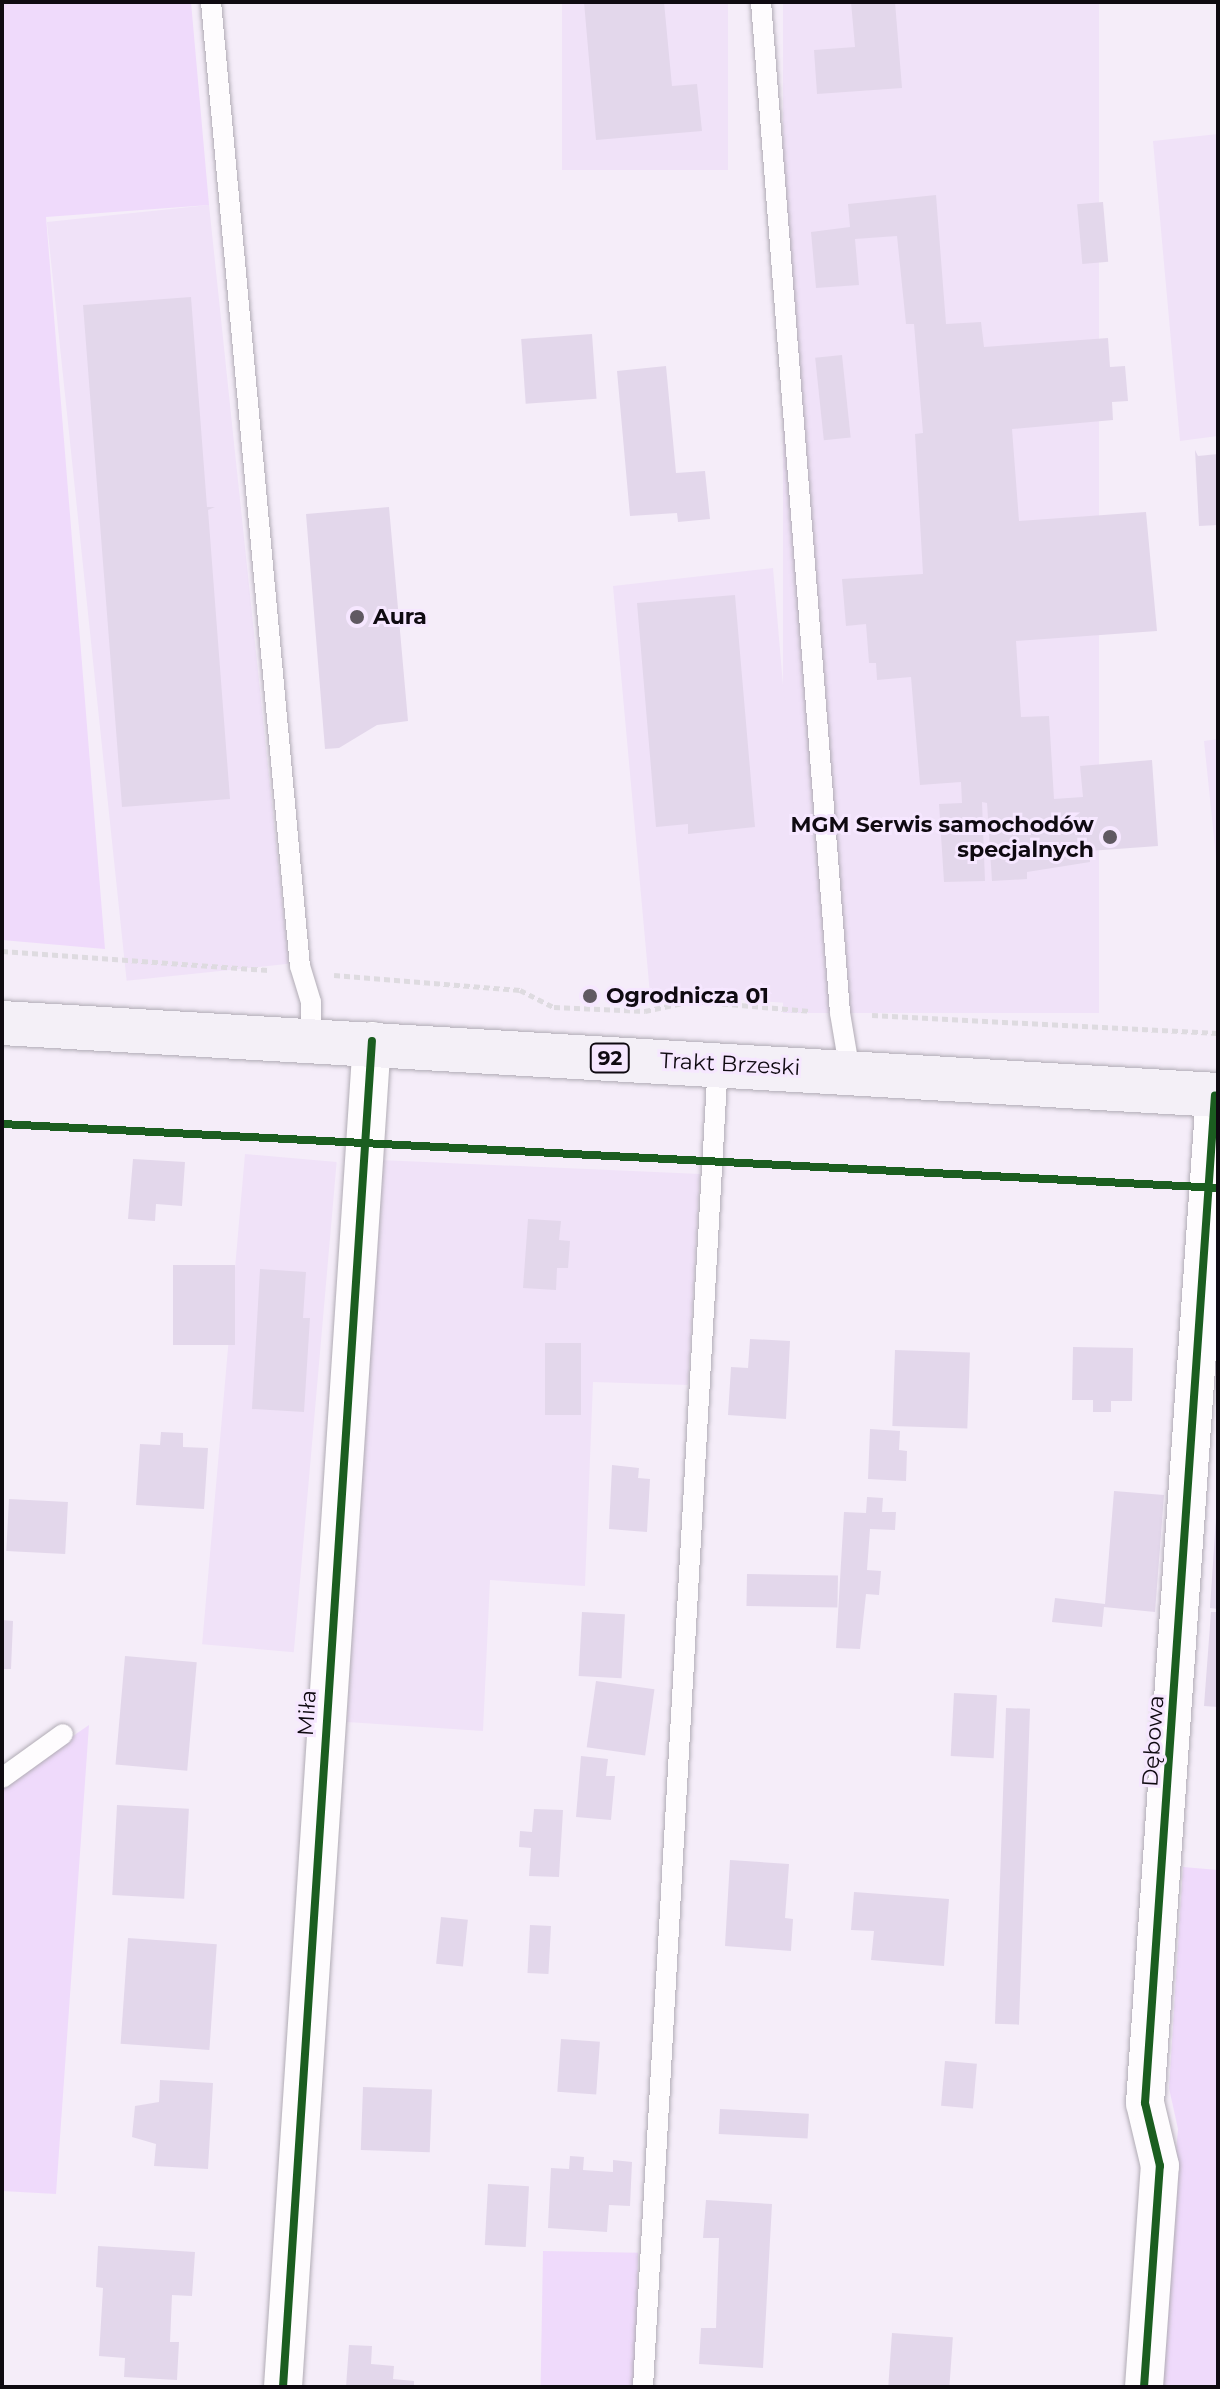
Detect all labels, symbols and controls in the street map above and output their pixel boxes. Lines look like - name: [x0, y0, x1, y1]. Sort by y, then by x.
- place label: Aura: [373, 604, 427, 630]
- marker: Aura: [348, 608, 366, 626]
- place label: MGM Serwis samochodów specjalnych: [791, 811, 1094, 862]
- marker: MGM Serwis samochodów specjalnych: [1101, 828, 1119, 846]
- place label: Ogrodnicza 01: [606, 983, 769, 1009]
- marker: Ogrodnicza 01: [581, 987, 599, 1005]
- road number: 92: [588, 1042, 632, 1074]
- street label: Trakt Brzeski: [659, 1047, 801, 1081]
- street label: Miła: [292, 1689, 322, 1737]
- street label: Dębowa: [1137, 1694, 1169, 1788]

